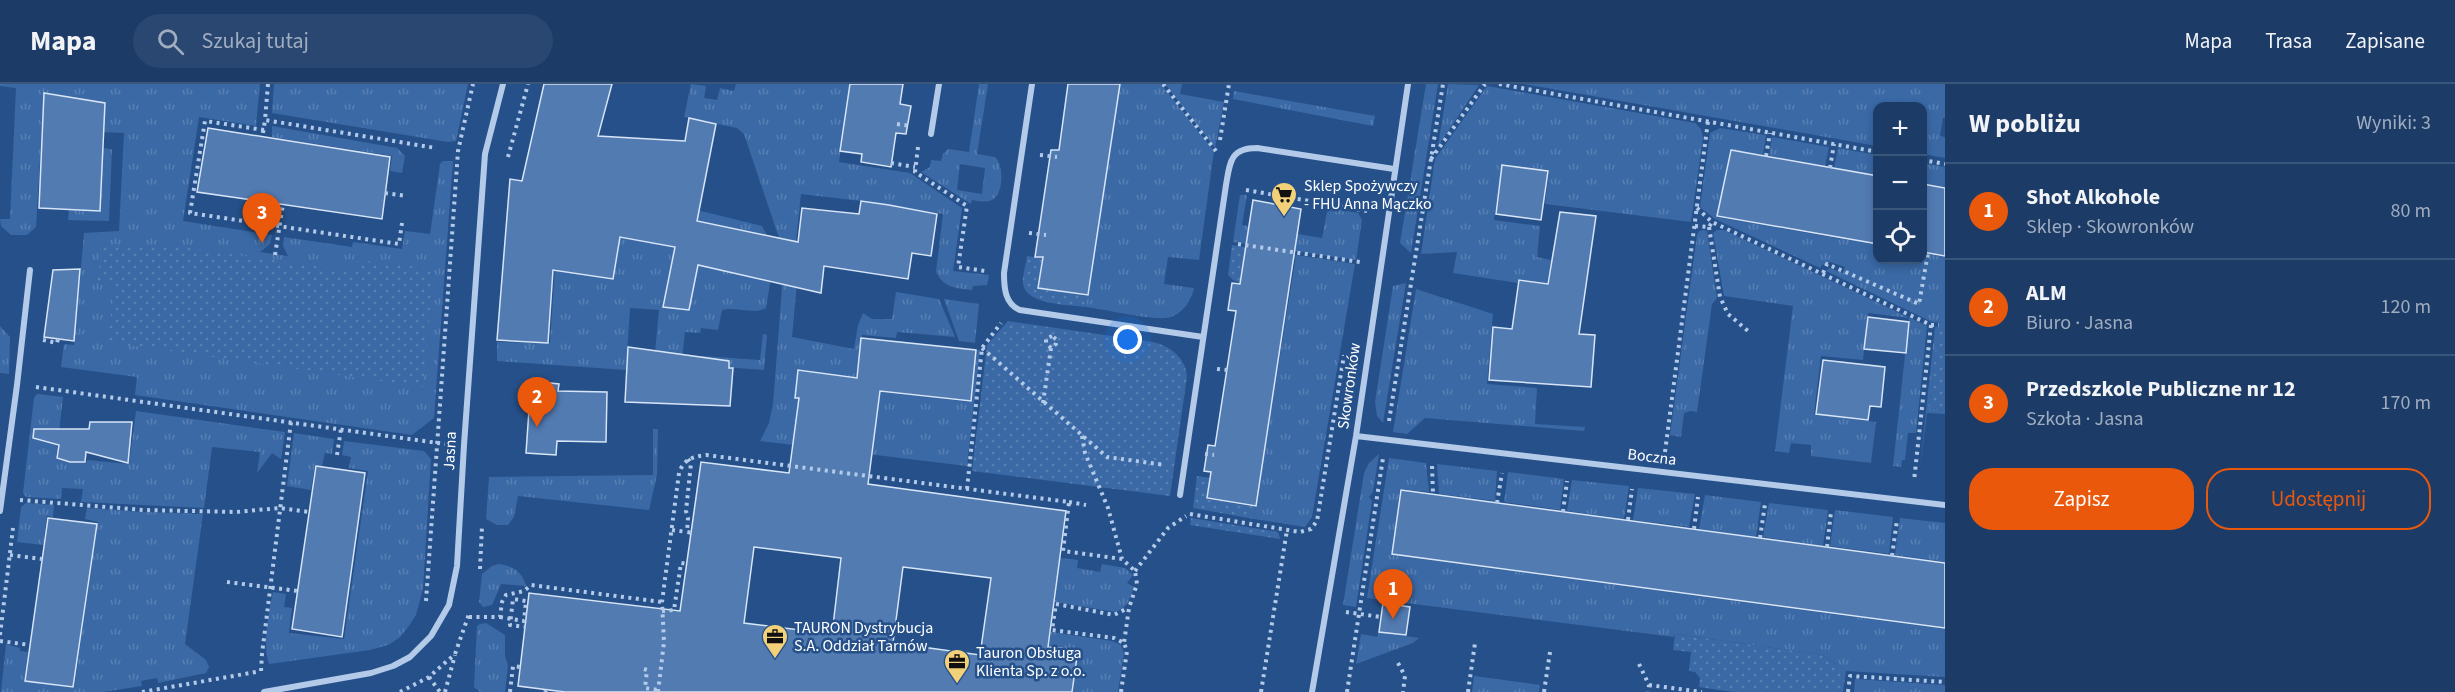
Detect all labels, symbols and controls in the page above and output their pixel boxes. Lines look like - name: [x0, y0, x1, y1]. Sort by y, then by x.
- search box: [133, 14, 553, 68]
- text: Mapa: [30, 21, 97, 61]
- icon: search: [154, 25, 187, 58]
- text: Szukaj tutaj: [202, 25, 309, 57]
- text: Mapa: [2184, 26, 2232, 56]
- text: Trasa: [2265, 26, 2312, 56]
- text: Zapisane: [2345, 26, 2425, 56]
- map controls: [1873, 102, 1927, 264]
- button: +: [1873, 102, 1927, 156]
- text: W pobliżu: [1969, 105, 2081, 142]
- text: Wyniki: 3: [2356, 109, 2431, 137]
- button: −: [1873, 156, 1927, 210]
- place label: Sklep Spożywczy - FHU Anna Mączko: [1304, 175, 1432, 215]
- supermarket icon: Sklep Spożywczy - FHU Anna Mączko: [1269, 180, 1299, 218]
- text: Shot Alkohole: [2026, 181, 2160, 213]
- pin: 3: [242, 194, 282, 243]
- text: 1: [1983, 197, 1994, 225]
- text: 80 m: [2391, 197, 2431, 225]
- button: locate: [1873, 210, 1927, 264]
- text: Sklep · Skowronków: [2026, 213, 2194, 241]
- text: ALM: [2026, 277, 2067, 309]
- text: 2: [1983, 293, 1994, 321]
- text: 120 m: [2381, 293, 2431, 321]
- text: Biuro · Jasna: [2026, 309, 2133, 337]
- your location: [1113, 325, 1142, 354]
- street label: Skowronków: [1332, 341, 1366, 431]
- text: Przedszkole Publiczne nr 12: [2026, 373, 2296, 405]
- pin: 2: [518, 378, 556, 427]
- text: 3: [1983, 389, 1994, 417]
- text: 170 m: [2381, 389, 2431, 417]
- text: Szkoła · Jasna: [2026, 405, 2144, 433]
- street label: Jasna: [438, 431, 462, 471]
- street label: Boczna: [1626, 443, 1678, 471]
- button: Zapisz: [1969, 468, 2194, 530]
- button: Udostępnij: [2206, 468, 2431, 530]
- pin: 1: [1374, 570, 1412, 619]
- place label: TAURON Dystrybucja S.A. Oddział Tarnów: [794, 617, 933, 657]
- office icon: TAURON Dystrybucja S.A. Oddział Tarnów: [760, 622, 790, 660]
- place label: Tauron Obsługa Klienta Sp. z o.o.: [976, 642, 1086, 682]
- office icon: Tauron Obsługa Klienta Sp. z o.o.: [942, 647, 972, 685]

